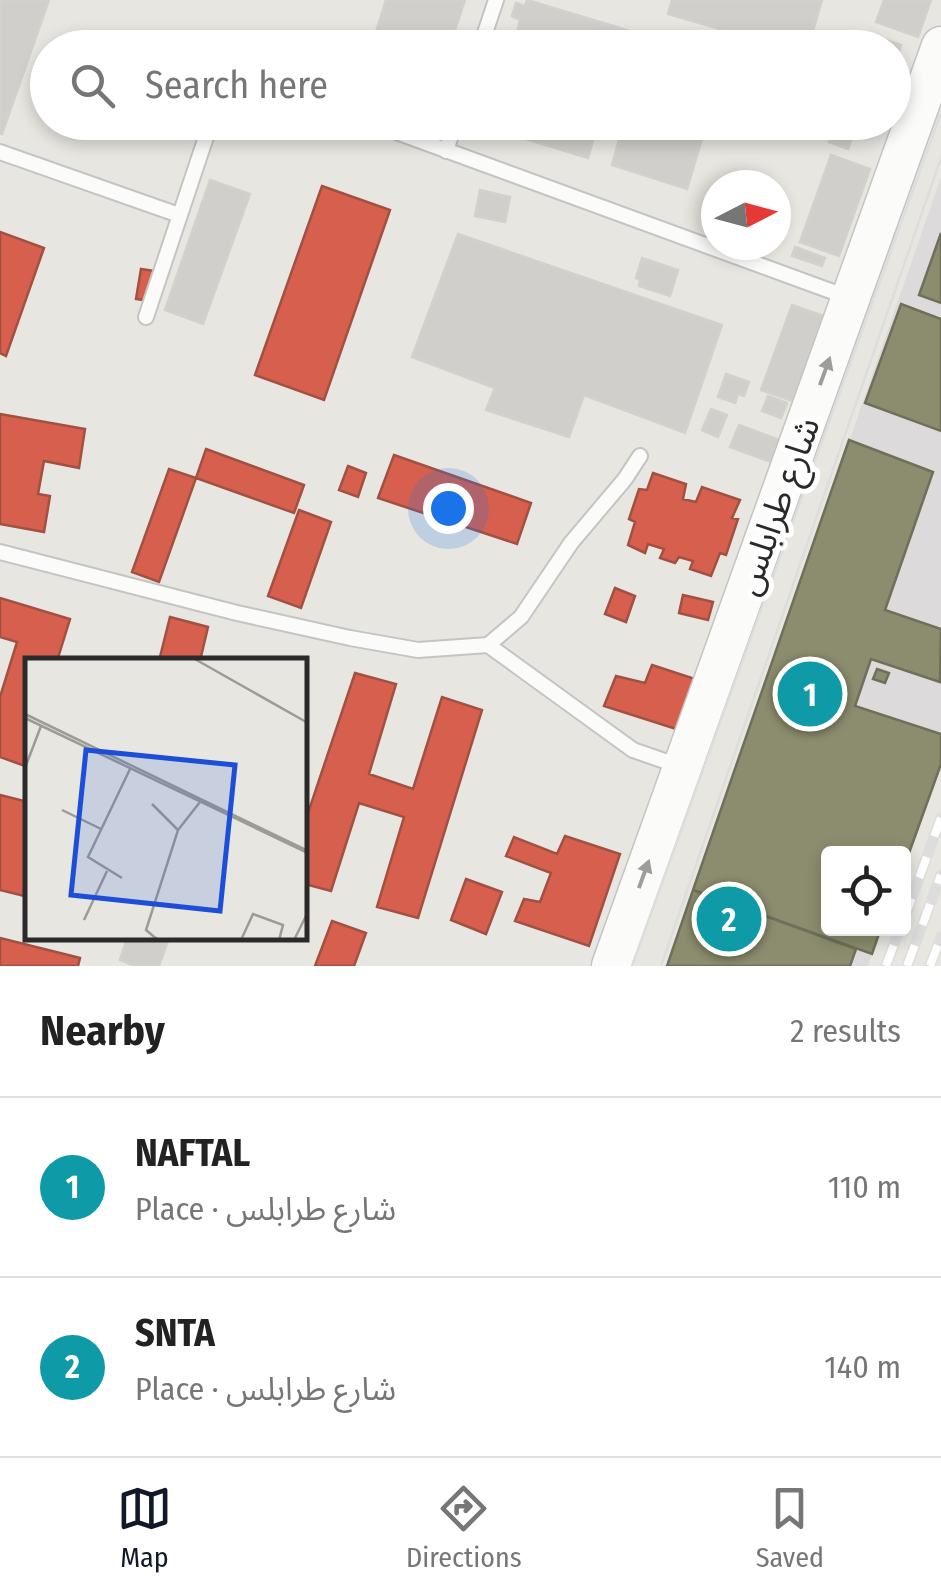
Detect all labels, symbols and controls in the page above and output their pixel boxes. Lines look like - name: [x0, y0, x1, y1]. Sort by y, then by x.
- search box: [30, 30, 911, 140]
- icon: search: [65, 58, 120, 113]
- text: Search here: [145, 62, 328, 108]
- north arrow: [701, 170, 791, 260]
- one-way arrow: [818, 355, 833, 385]
- street label: شارع طرابلس: [725, 412, 833, 602]
- your location: [423, 483, 474, 534]
- pin: 1: [778, 656, 842, 732]
- inset map: [25, 658, 308, 941]
- map controls: [821, 846, 911, 936]
- button: locate: [821, 846, 911, 936]
- one-way arrow: [638, 859, 653, 889]
- pin: 2: [696, 882, 762, 956]
- text: Nearby: [40, 1006, 165, 1056]
- text: 2 results: [790, 1012, 901, 1050]
- text: NAFTAL: [135, 1130, 250, 1176]
- text: 1: [66, 1168, 79, 1206]
- text: 110 m: [828, 1168, 901, 1206]
- text: Place · شارع طرابلس: [135, 1190, 396, 1228]
- text: SNTA: [135, 1310, 215, 1356]
- text: 2: [65, 1348, 80, 1386]
- text: 140 m: [824, 1348, 901, 1386]
- text: Place · شارع طرابلس: [135, 1370, 396, 1408]
- tab: Map: [117, 1481, 172, 1574]
- tab: Directions: [406, 1481, 522, 1574]
- tab: Saved: [756, 1481, 824, 1574]

